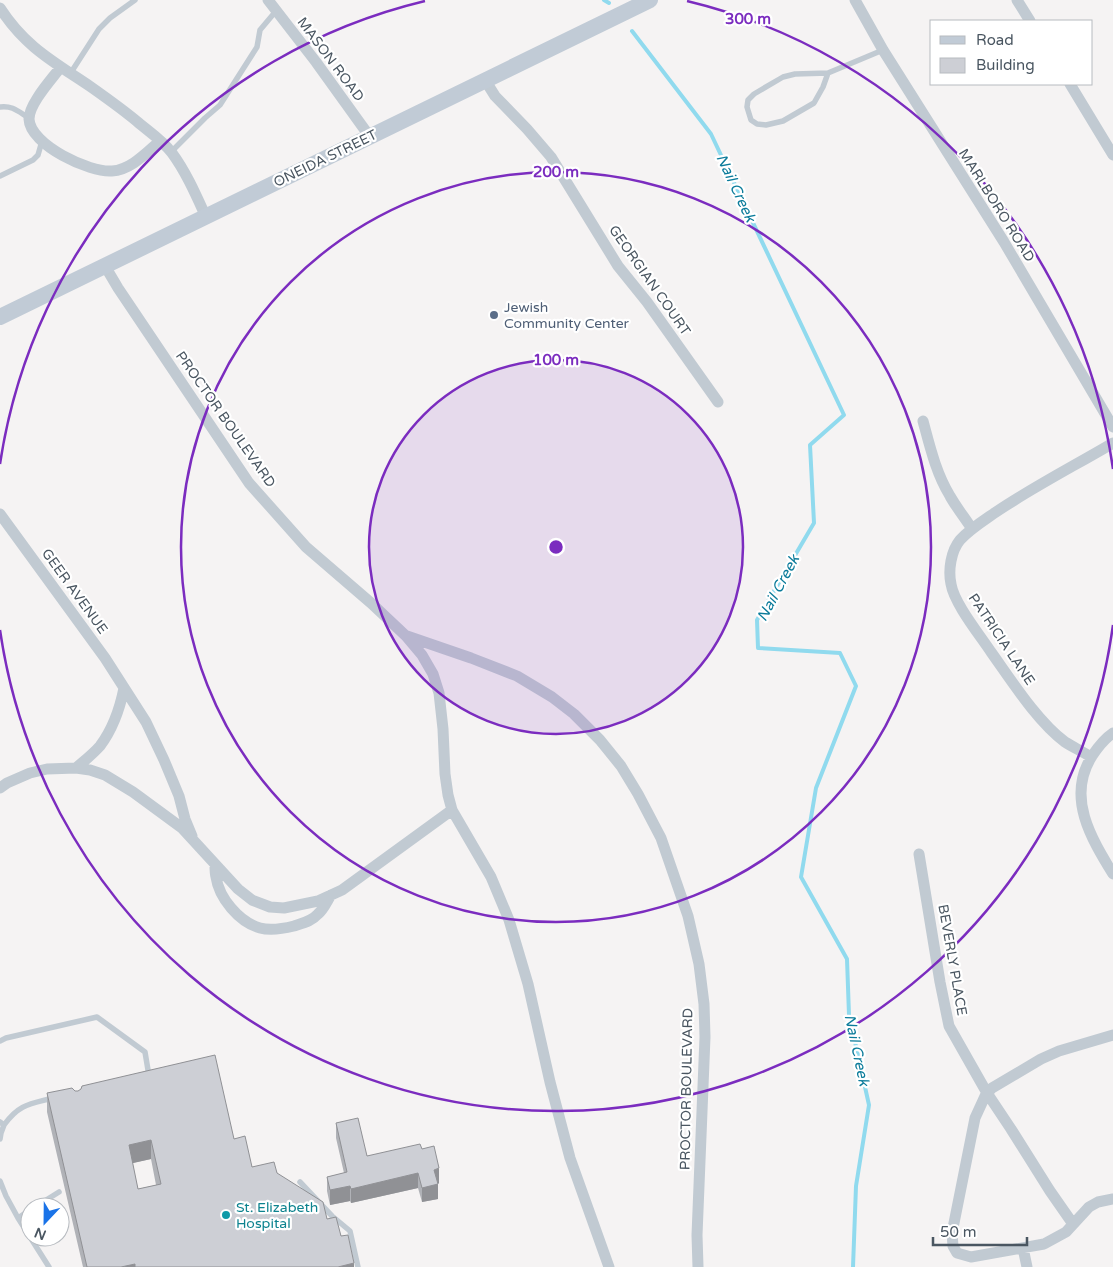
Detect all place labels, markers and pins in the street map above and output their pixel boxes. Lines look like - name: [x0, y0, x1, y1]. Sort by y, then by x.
- place label: Jewish Community Center: [504, 299, 630, 332]
- marker: Jewish Community Center: [488, 309, 500, 321]
- centre of rings: [547, 538, 565, 556]
- place label: St. Elizabeth Hospital: [236, 1199, 318, 1232]
- marker: St. Elizabeth Hospital: [220, 1209, 232, 1221]

